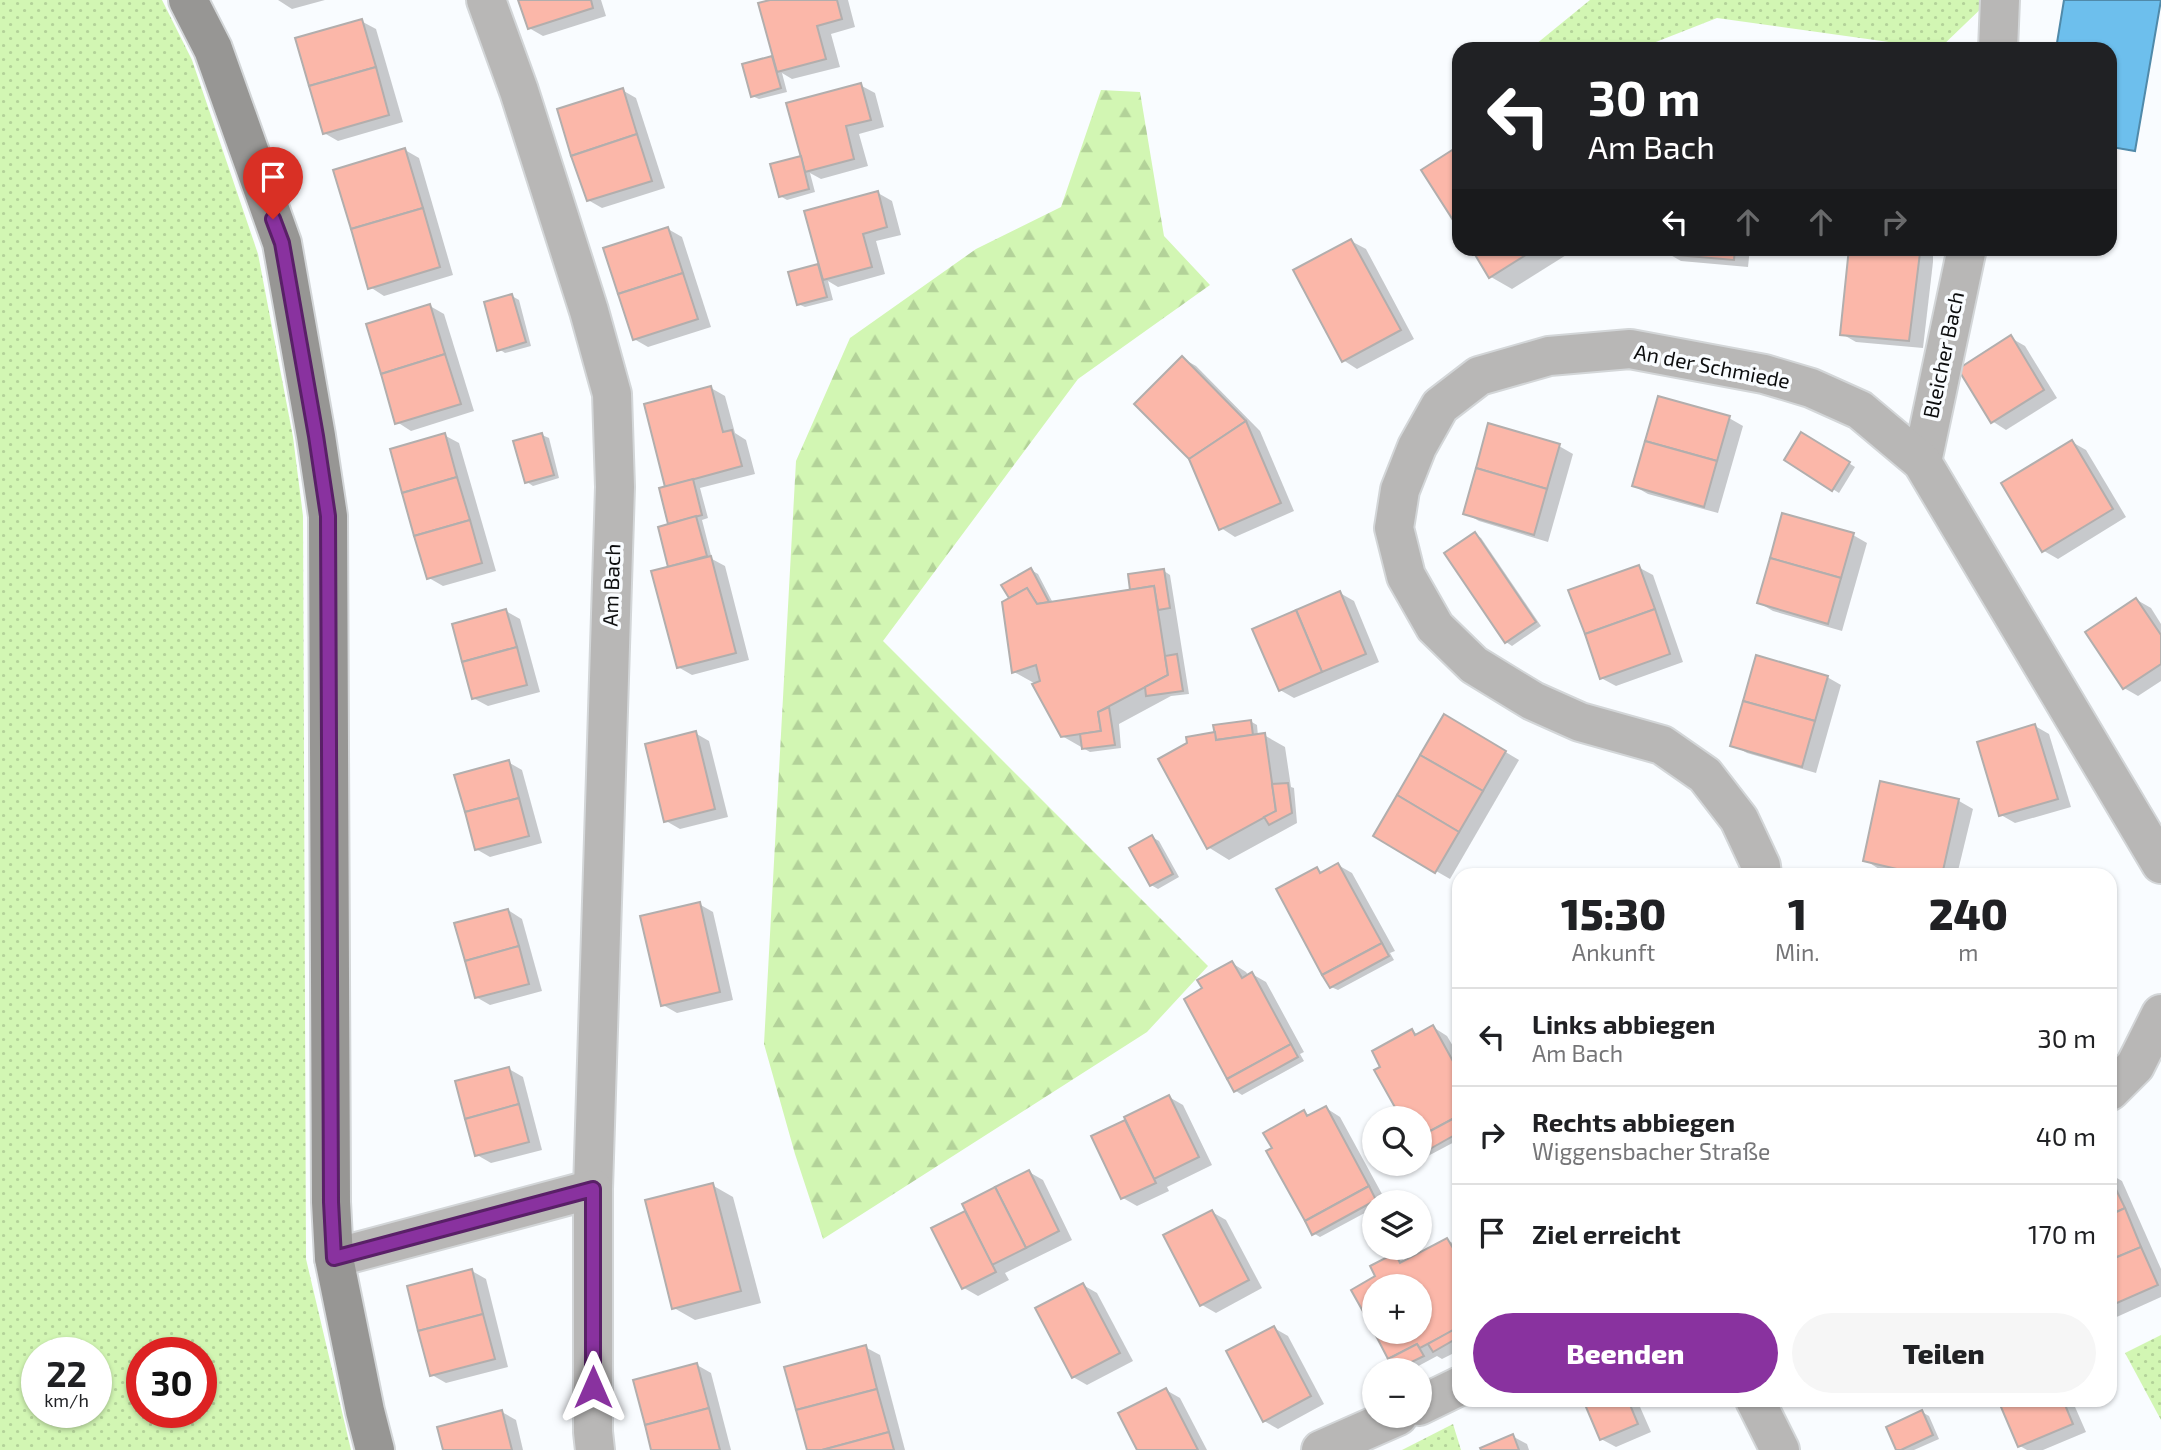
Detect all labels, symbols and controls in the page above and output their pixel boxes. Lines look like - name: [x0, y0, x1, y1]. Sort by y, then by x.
- text: 30 m: [1588, 67, 1700, 126]
- icon: left: [1473, 70, 1564, 161]
- text: Am Bach: [1588, 127, 1715, 165]
- pin: [243, 147, 303, 219]
- icon: arrive: [254, 158, 292, 196]
- icon: left: [1656, 203, 1694, 241]
- icon: ahead: [1729, 203, 1767, 241]
- icon: ahead: [1802, 203, 1840, 241]
- icon: right: [1875, 203, 1913, 241]
- street label: Bleicher Bach: [1917, 289, 1968, 420]
- street label: An der Schmiede: [1632, 338, 1792, 393]
- street label: Am Bach: [597, 543, 624, 627]
- text: 15:30: [1561, 888, 1666, 938]
- text: 1: [1788, 888, 1807, 938]
- text: 240: [1929, 888, 2008, 938]
- text: Ankunft: [1572, 938, 1655, 966]
- text: Min.: [1775, 938, 1820, 966]
- text: m: [1958, 938, 1978, 966]
- text: Links abbiegen: [1532, 1008, 1716, 1039]
- icon: left: [1473, 1018, 1511, 1056]
- text: 30 m: [2037, 1022, 2096, 1053]
- text: Am Bach: [1532, 1039, 1623, 1067]
- map controls: [1362, 1106, 1432, 1428]
- button: search: [1362, 1106, 1432, 1176]
- text: Rechts abbiegen: [1532, 1106, 1735, 1137]
- icon: right: [1473, 1116, 1511, 1154]
- text: 40 m: [2036, 1120, 2096, 1151]
- text: Wiggensbacher Straße: [1532, 1137, 1770, 1165]
- button: layers: [1362, 1190, 1432, 1260]
- icon: arrive: [1473, 1214, 1511, 1252]
- text: Ziel erreicht: [1532, 1218, 1681, 1249]
- text: 170 m: [2028, 1218, 2096, 1249]
- button: +: [1362, 1274, 1432, 1344]
- button: Beenden: [1473, 1313, 1778, 1393]
- button: Teilen: [1792, 1313, 2096, 1393]
- speed limit sign: 30: [126, 1337, 217, 1428]
- position arrow: [556, 1350, 630, 1424]
- text: 22: [46, 1352, 87, 1394]
- button: −: [1362, 1358, 1432, 1428]
- text: km/h: [44, 1389, 89, 1411]

